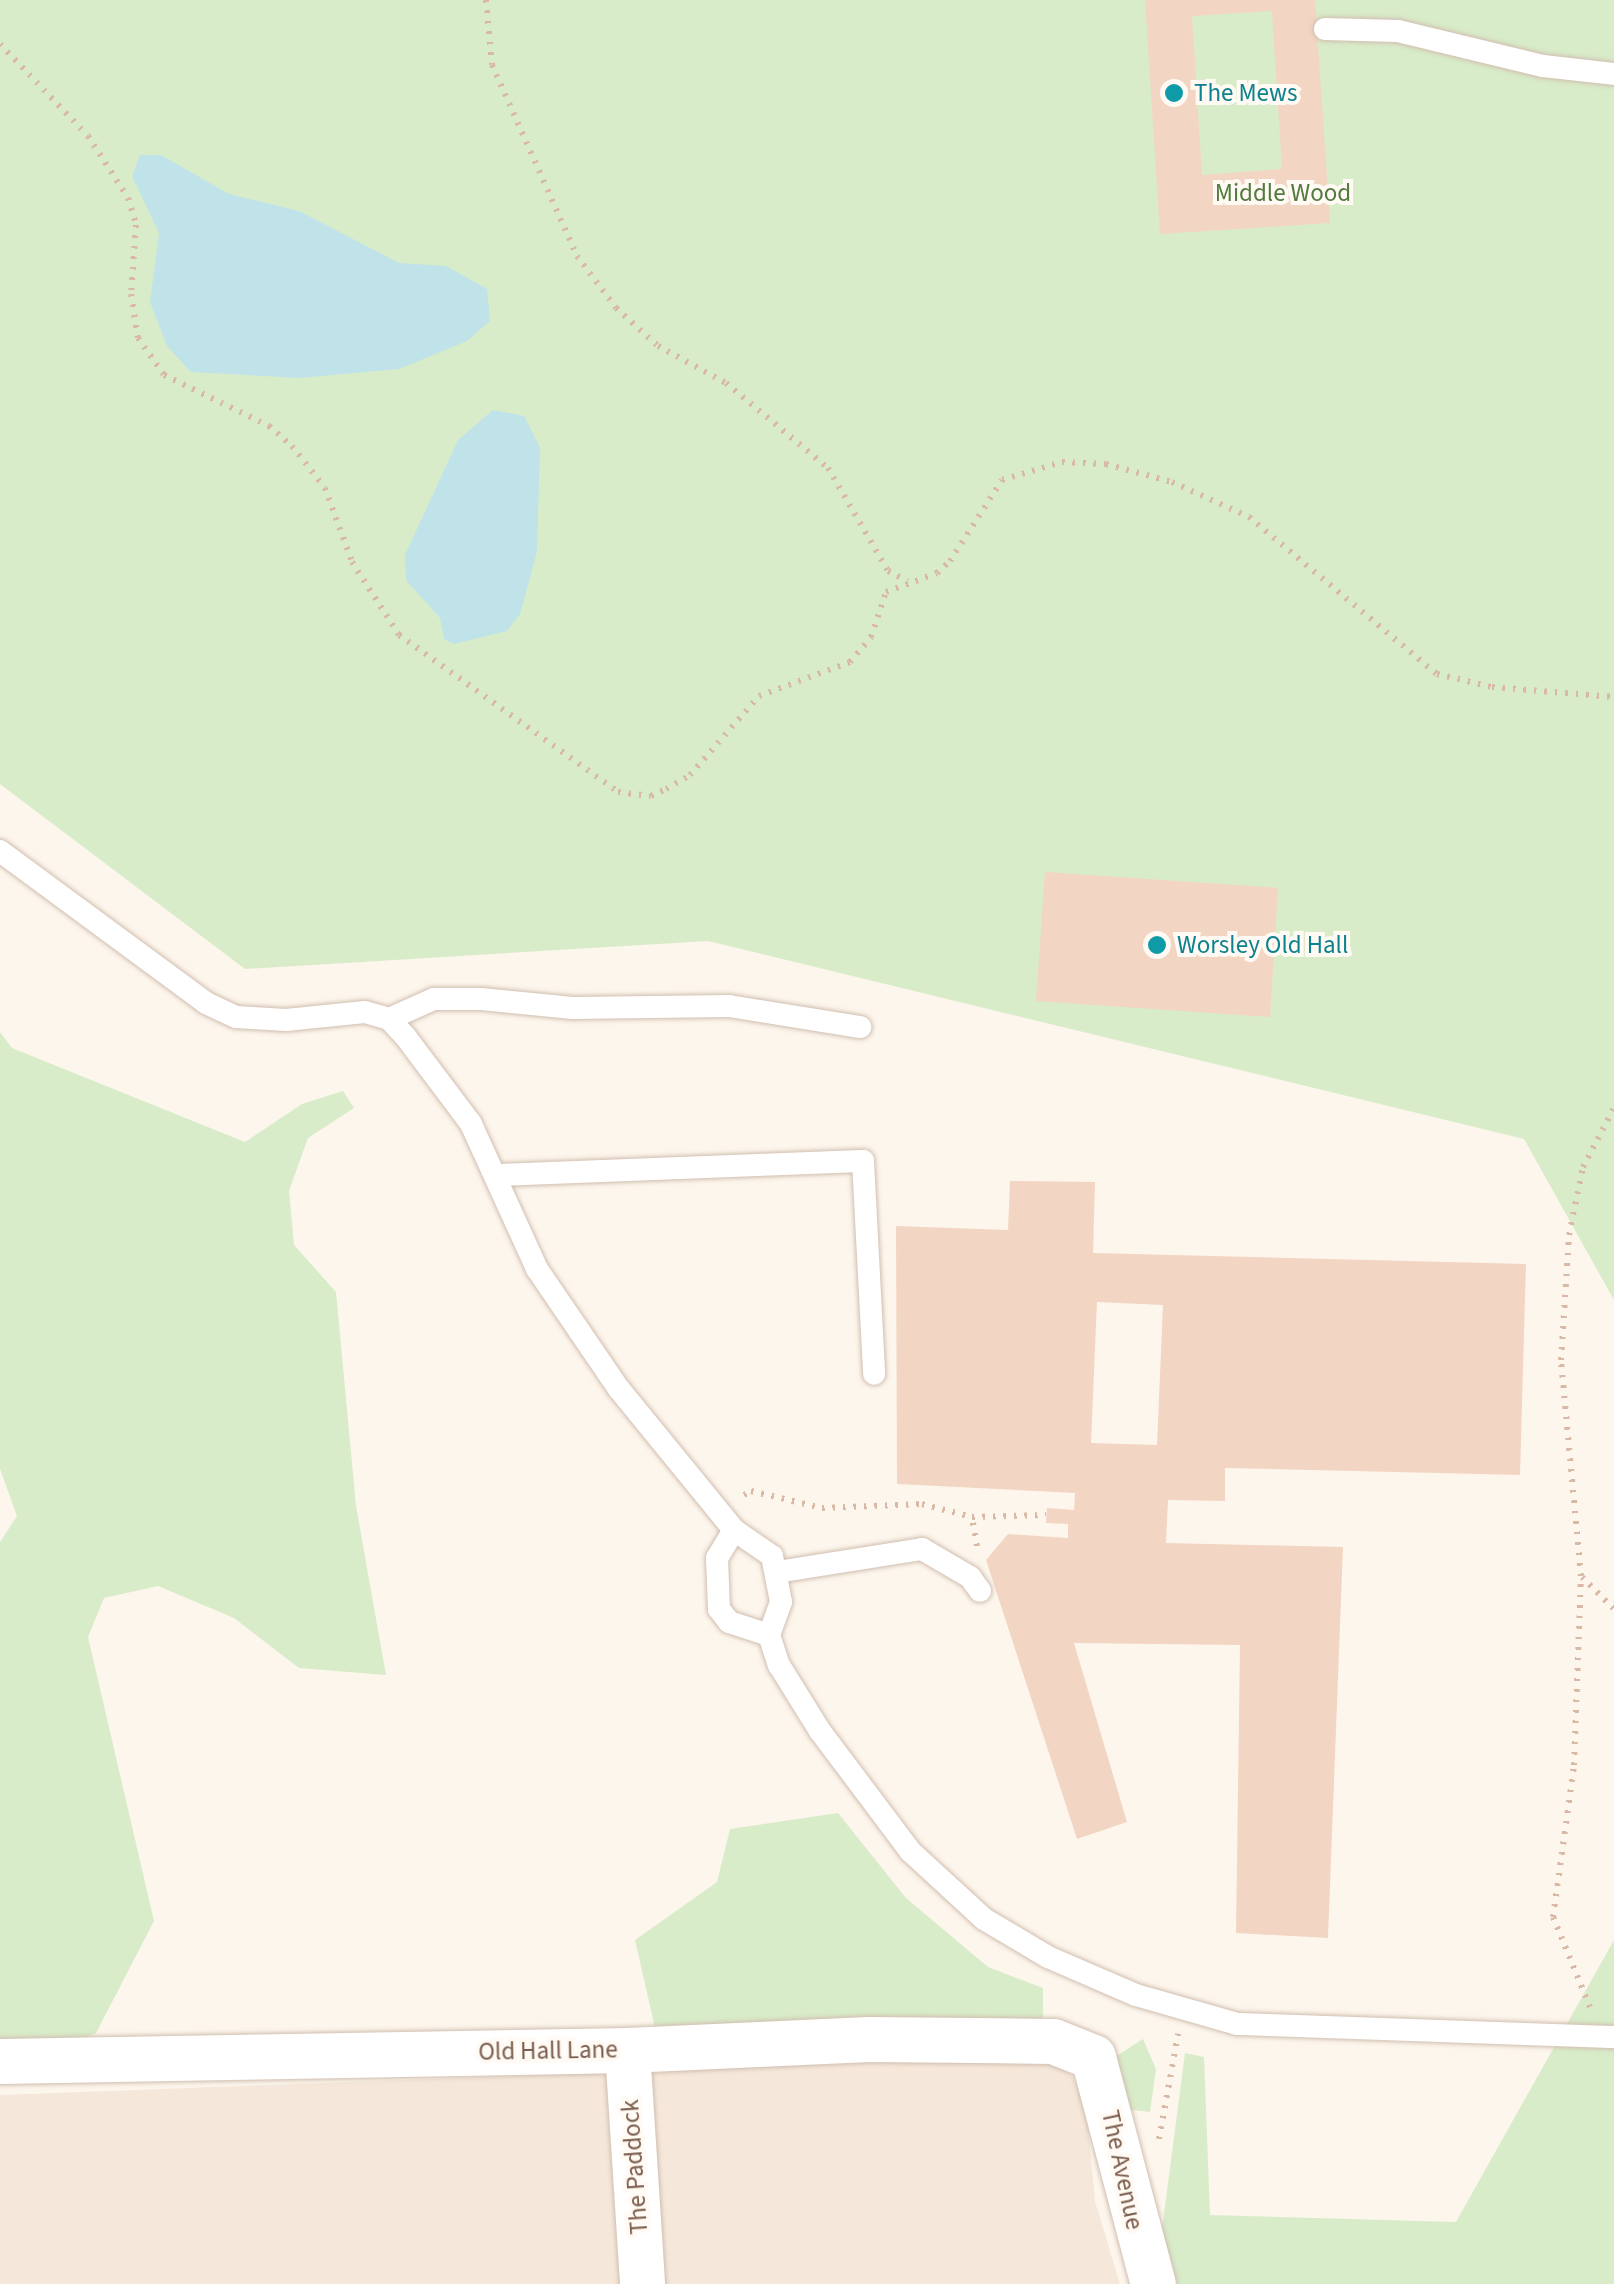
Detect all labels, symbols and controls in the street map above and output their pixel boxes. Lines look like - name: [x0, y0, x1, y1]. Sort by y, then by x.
- place label: The Mews: [1194, 78, 1298, 108]
- marker: The Mews: [1163, 82, 1185, 104]
- park label: Middle Wood: [1215, 178, 1351, 208]
- place label: Worsley Old Hall: [1177, 930, 1348, 960]
- marker: Worsley Old Hall: [1146, 934, 1168, 956]
- street label: Old Hall Lane: [478, 2035, 618, 2067]
- street label: The Paddock: [615, 2099, 655, 2235]
- street label: The Avenue: [1095, 2107, 1149, 2233]

